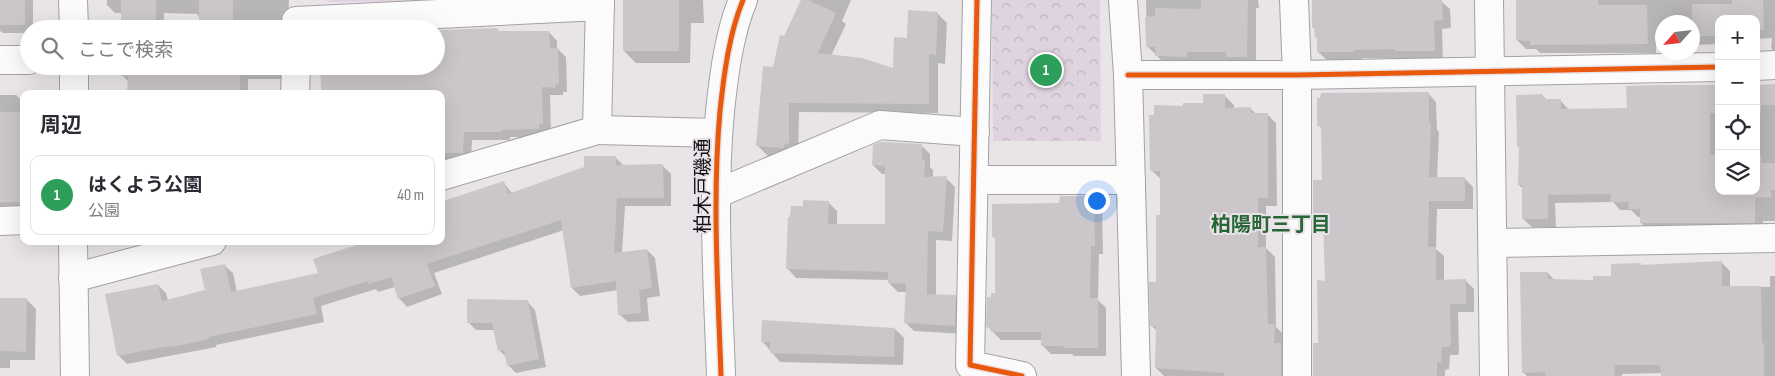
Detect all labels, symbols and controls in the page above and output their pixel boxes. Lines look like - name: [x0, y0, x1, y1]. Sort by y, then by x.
- north arrow: [1655, 15, 1700, 60]
- map controls: [1715, 15, 1760, 195]
- button: +: [1715, 15, 1760, 60]
- search box: [20, 20, 445, 75]
- icon: search: [38, 34, 66, 62]
- text: ここで検索: [78, 39, 173, 62]
- pin: 1: [1030, 51, 1062, 89]
- button: −: [1715, 60, 1760, 105]
- button: locate: [1715, 105, 1760, 150]
- text: 周辺: [40, 113, 82, 138]
- street label: 柏木戸磯通: [692, 138, 715, 234]
- button: layers: [1715, 150, 1760, 195]
- text: はくよう公園: [88, 174, 202, 197]
- text: 1: [54, 186, 60, 205]
- text: 40 m: [397, 186, 424, 205]
- your location: [1084, 188, 1110, 214]
- text: 公園: [88, 202, 120, 221]
- district label: 柏陽町三丁目: [1211, 213, 1331, 237]

